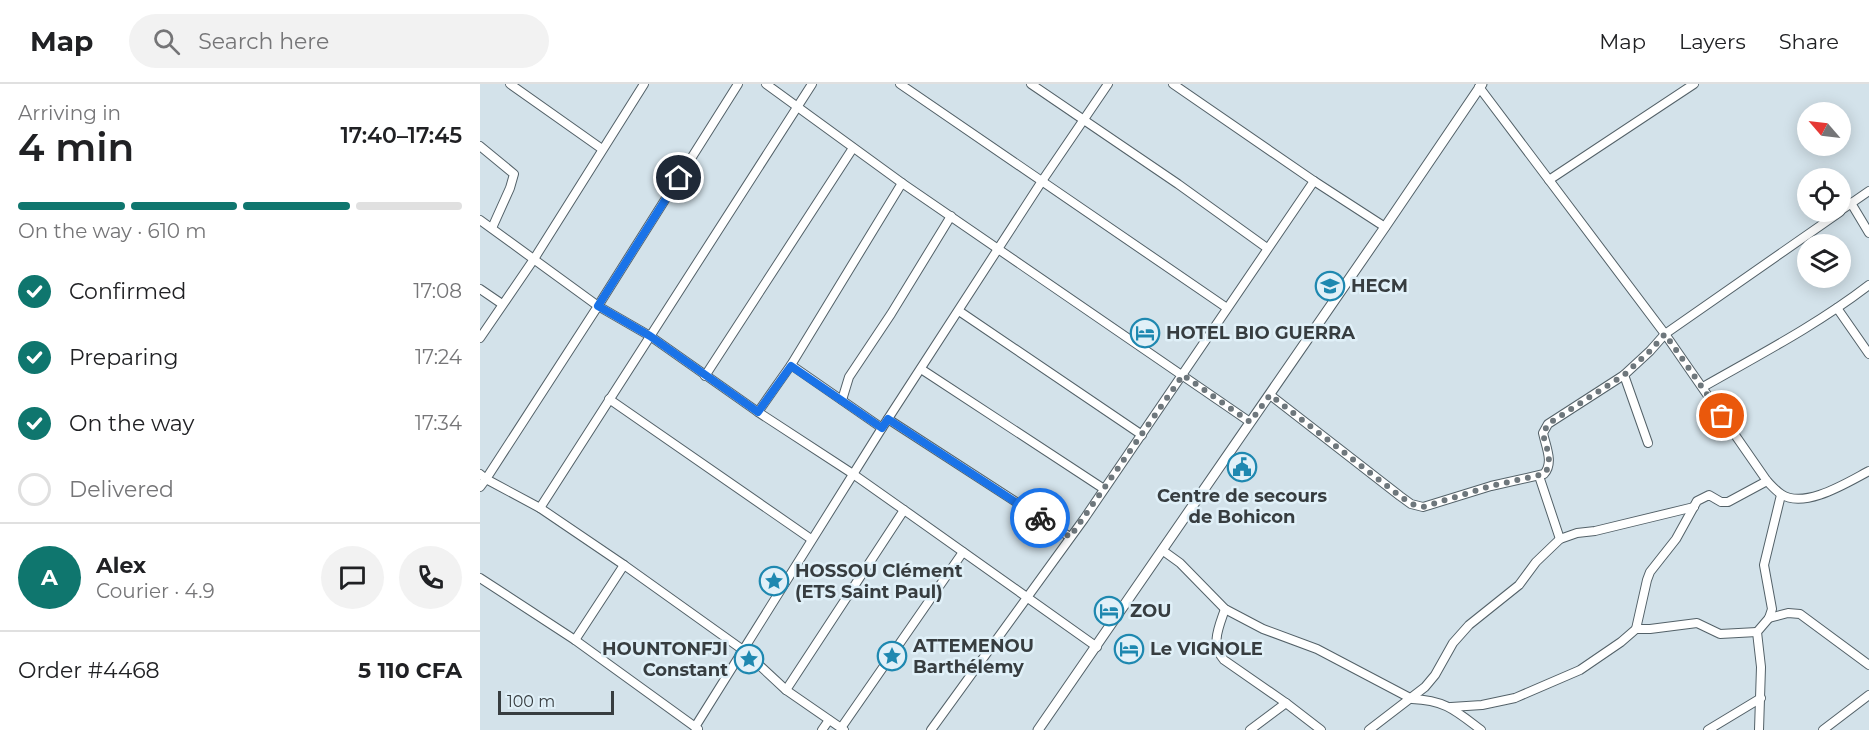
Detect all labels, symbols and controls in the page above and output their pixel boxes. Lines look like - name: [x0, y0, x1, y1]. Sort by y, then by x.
- search box: [129, 14, 549, 68]
- text: Map: [30, 24, 93, 58]
- icon: search: [150, 25, 183, 58]
- text: Search here: [198, 28, 329, 55]
- text: Map: [1599, 29, 1646, 54]
- text: Layers: [1679, 29, 1746, 54]
- text: Share: [1779, 29, 1839, 54]
- text: Arriving in: [18, 101, 121, 125]
- north arrow: [1797, 102, 1851, 156]
- map controls: [1797, 102, 1851, 288]
- text: 17:40–17:45: [340, 122, 462, 149]
- text: 4 min: [18, 123, 134, 171]
- pin: [653, 152, 704, 203]
- icon: home: [662, 161, 695, 194]
- button: locate: [1797, 168, 1851, 222]
- text: On the way · 610 m: [18, 219, 207, 243]
- button: layers: [1797, 234, 1851, 288]
- school or university icon: HECM: [1314, 270, 1346, 302]
- icon: check: [18, 275, 51, 308]
- place label: HECM: [1351, 275, 1408, 297]
- text: Confirmed: [69, 278, 186, 305]
- text: 17:08: [413, 279, 462, 303]
- hotel icon: HOTEL BIO GUERRA: [1129, 317, 1161, 349]
- place label: HOTEL BIO GUERRA: [1166, 322, 1355, 344]
- icon: check: [18, 341, 51, 374]
- text: Preparing: [69, 344, 178, 371]
- text: 17:24: [415, 345, 462, 369]
- pin: [1696, 390, 1747, 441]
- icon: bag: [1705, 399, 1738, 432]
- icon: check: [18, 407, 51, 440]
- text: On the way: [69, 410, 194, 437]
- text: 17:34: [415, 411, 462, 435]
- public building icon: Centre de secours de Bohicon: [1226, 451, 1258, 483]
- text: Delivered: [69, 476, 174, 503]
- place label: Centre de secours de Bohicon: [1157, 485, 1328, 528]
- courier: [1010, 488, 1070, 548]
- icon: bike: [1024, 502, 1057, 535]
- button: chat: [321, 546, 384, 609]
- button: phone: [399, 546, 462, 609]
- text: Alex: [96, 552, 146, 579]
- place label: HOSSOU Clément (ETS Saint Paul): [795, 560, 963, 603]
- text: A: [41, 564, 58, 591]
- place icon: HOSSOU Clément (ETS Saint Paul): [758, 565, 790, 597]
- text: Courier · 4.9: [96, 579, 215, 603]
- hotel icon: ZOU: [1093, 595, 1125, 627]
- place label: ZOU: [1130, 600, 1171, 622]
- hotel icon: Le VIGNOLE: [1113, 633, 1145, 665]
- place label: ATTEMENOU Barthélemy: [912, 635, 1034, 678]
- place label: HOUNTONFJI Constant: [602, 638, 728, 681]
- place label: Le VIGNOLE: [1150, 638, 1263, 660]
- place icon: ATTEMENOU Barthélemy: [876, 640, 908, 672]
- place icon: HOUNTONFJI Constant: [733, 643, 765, 675]
- text: Order #4468: [18, 657, 160, 684]
- text: 5 110 CFA: [358, 657, 462, 684]
- scale bar: [498, 688, 614, 716]
- text: 100 m: [507, 692, 555, 711]

